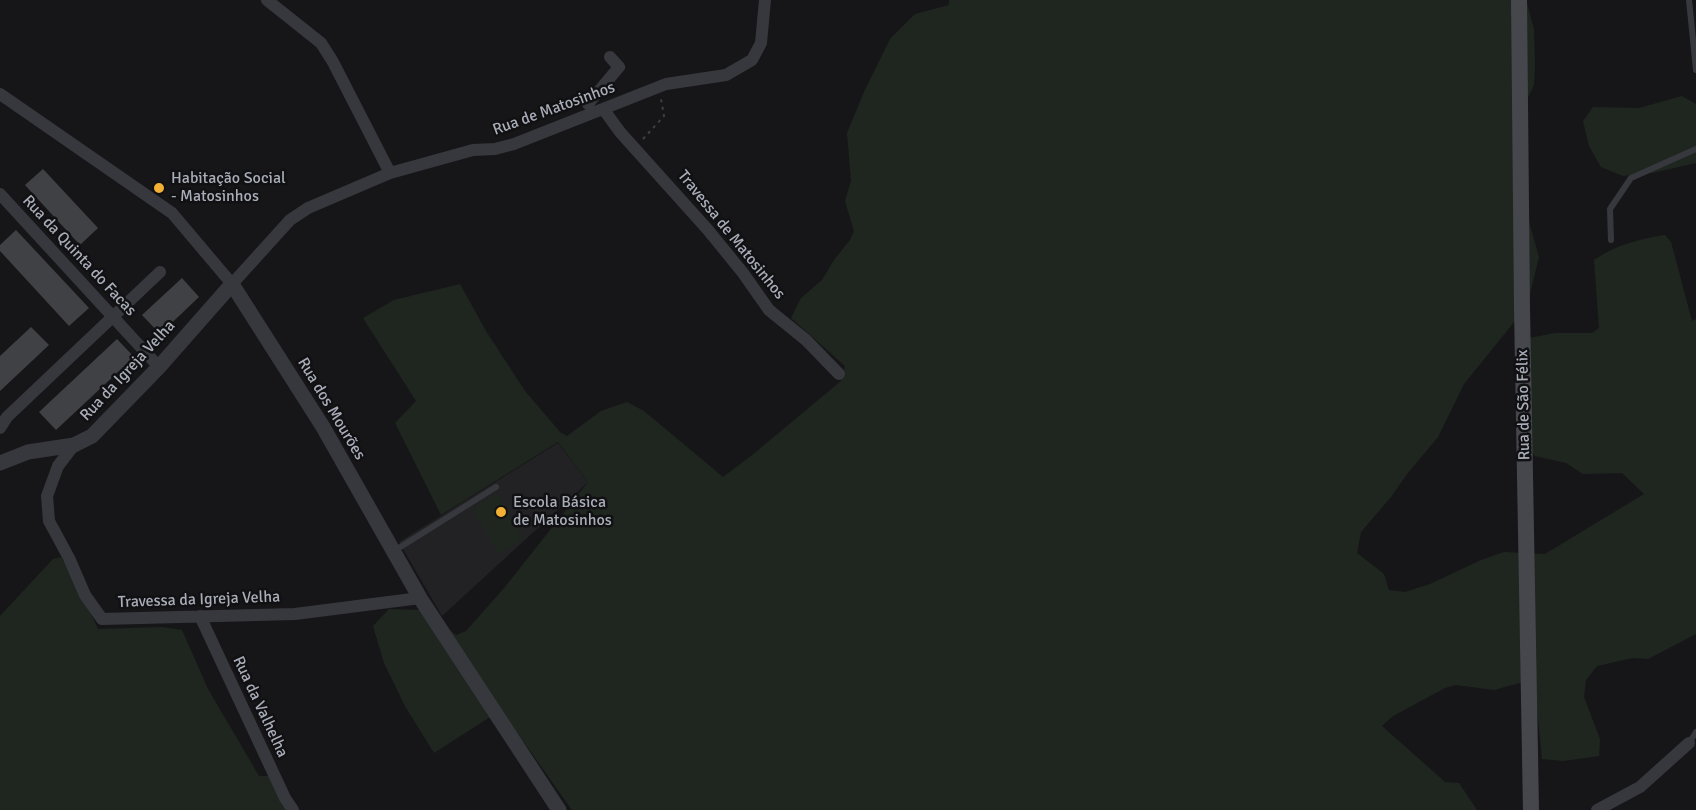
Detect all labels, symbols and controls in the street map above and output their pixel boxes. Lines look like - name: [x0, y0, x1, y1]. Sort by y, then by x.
- street label: Rua de Matosinhos: [490, 78, 618, 140]
- street label: Travessa de Matosinhos: [673, 167, 789, 303]
- place label: Habitação Social - Matosinhos: [171, 169, 286, 207]
- marker: Habitação Social - Matosinhos: [152, 181, 166, 195]
- street label: Rua da Quinta do Facas: [18, 192, 140, 320]
- street label: Rua da Igreja Velha: [76, 317, 180, 425]
- street label: Rua de São Félix: [1513, 350, 1535, 460]
- street label: Rua dos Mourões: [293, 354, 369, 464]
- place label: Escola Básica de Matosinhos: [513, 493, 612, 531]
- marker: Escola Básica de Matosinhos: [494, 505, 508, 519]
- street label: Travessa da Igreja Velha: [118, 588, 280, 612]
- street label: Rua da Valhelha: [228, 653, 292, 761]

